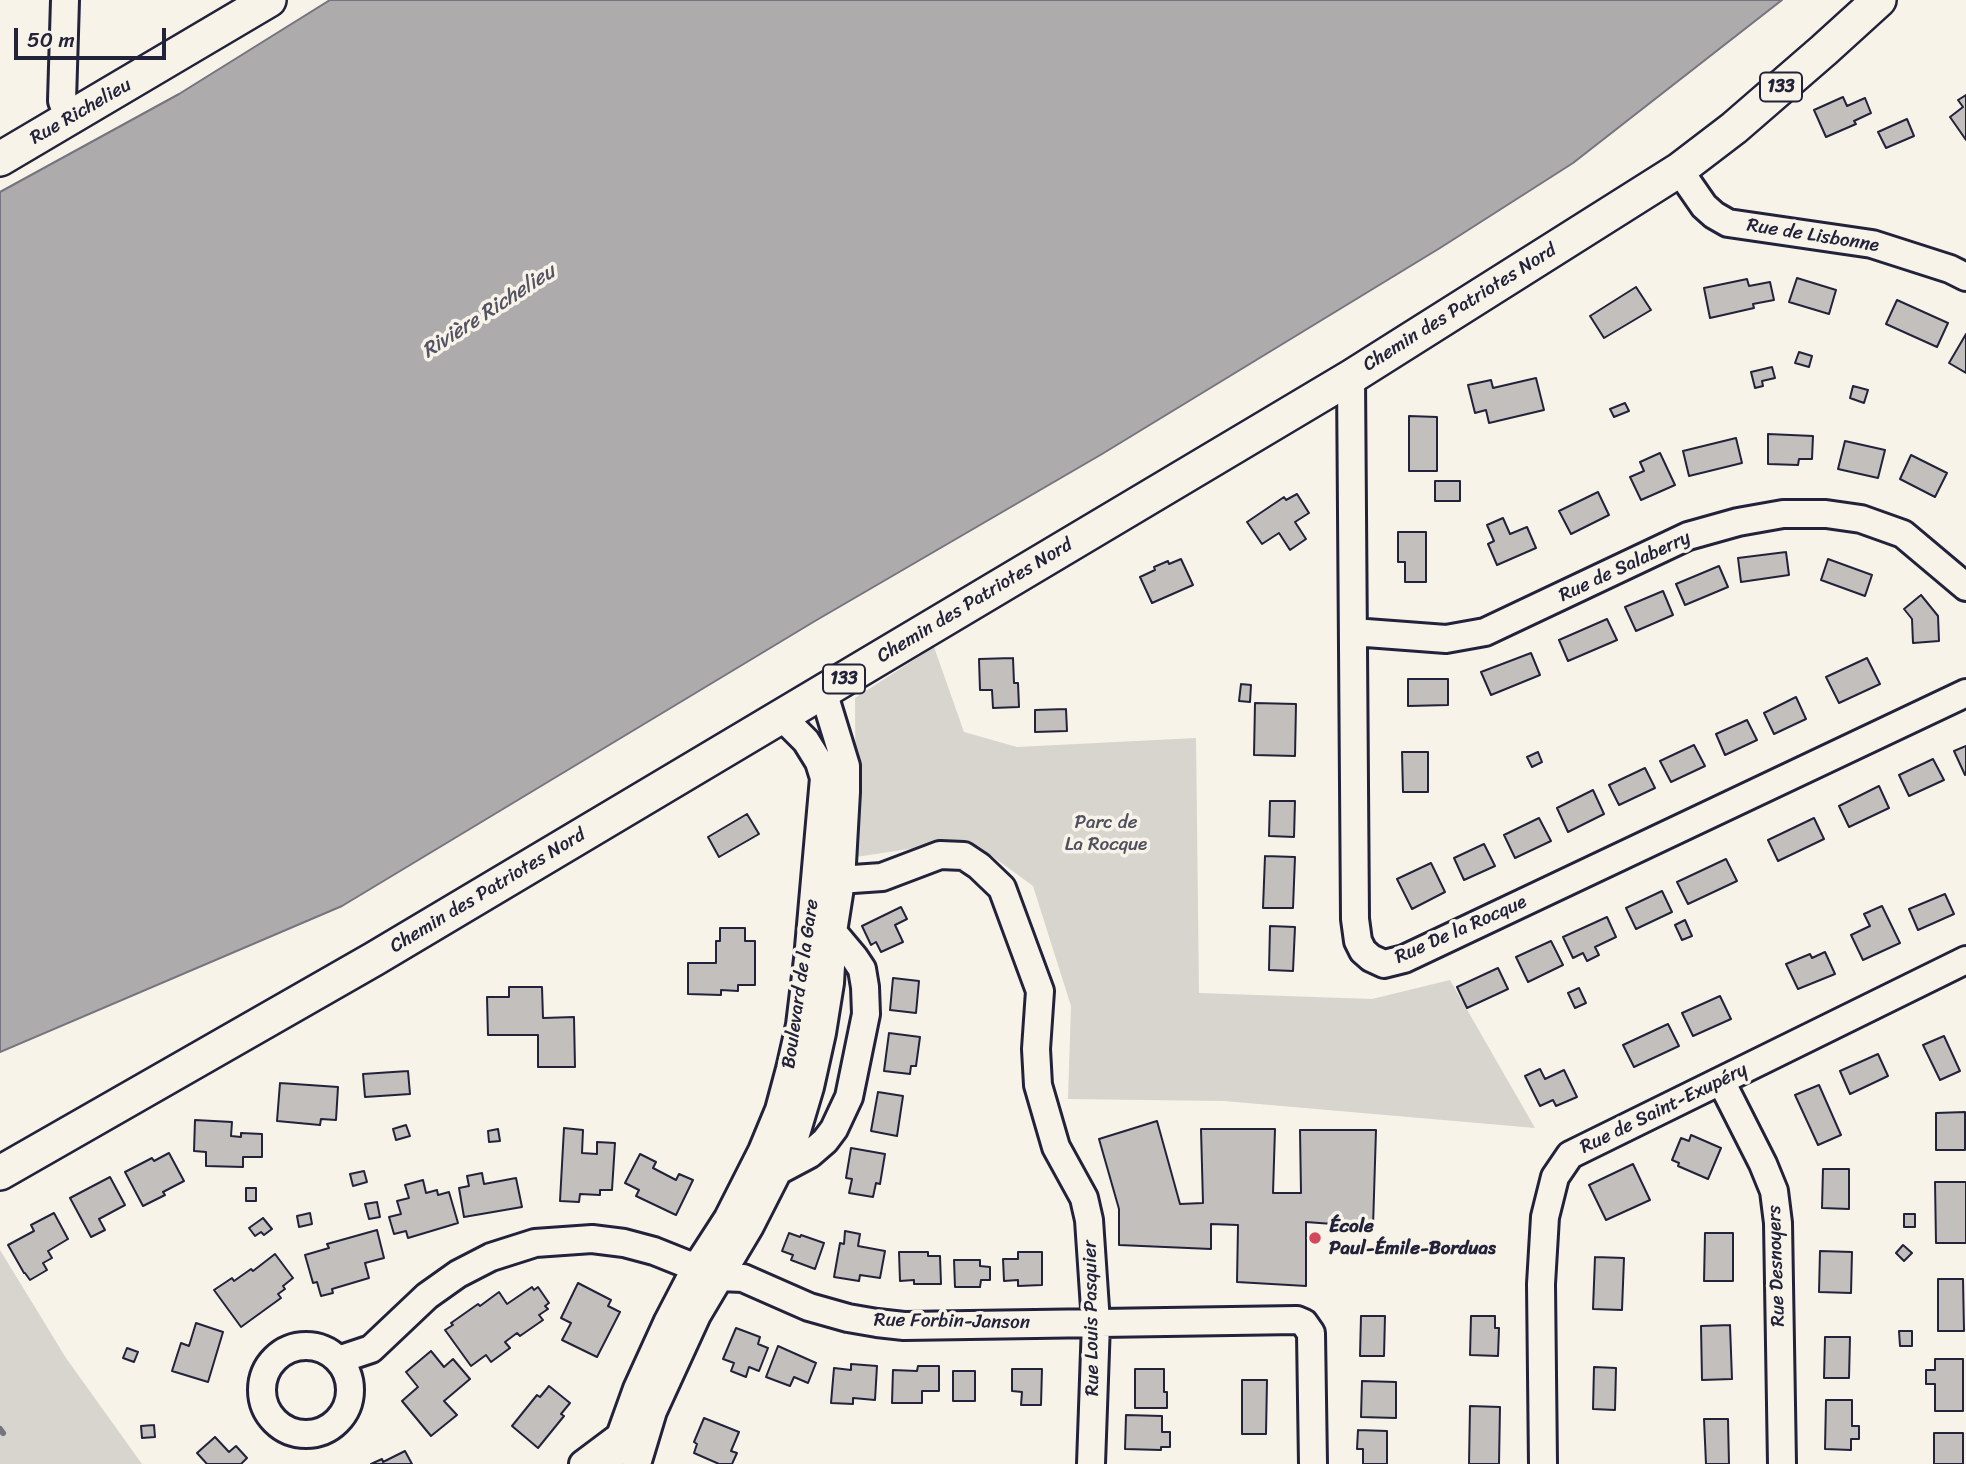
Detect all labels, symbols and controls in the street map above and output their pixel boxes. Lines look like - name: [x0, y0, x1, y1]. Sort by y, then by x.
- scale bar: [18, 14, 170, 58]
- text: 50 m: [27, 21, 75, 59]
- road number: 133: [1760, 72, 1802, 102]
- street label: Rue Richelieu: [26, 74, 136, 150]
- street label: Rue de Lisbonne: [1745, 214, 1881, 258]
- street label: Chemin des Patriotes Nord: [1359, 239, 1561, 377]
- water label: Rivière Richelieu: [418, 260, 560, 364]
- street label: Rue de Salaberry: [1556, 527, 1694, 607]
- street label: Chemin des Patriotes Nord: [873, 534, 1077, 668]
- road number: 133: [823, 664, 865, 694]
- park label: Parc de La Rocque: [1065, 812, 1147, 856]
- street label: Chemin des Patriotes Nord: [386, 824, 590, 958]
- street label: Rue De la Rocque: [1392, 891, 1530, 969]
- street label: Boulevard de la Gare: [778, 898, 824, 1070]
- street label: Rue de Saint-Exupéry: [1577, 1059, 1751, 1159]
- street label: Rue Desnoyers: [1763, 1205, 1791, 1327]
- place label: École Paul-Émile-Borduas: [1329, 1216, 1496, 1260]
- marker: École Paul-Émile-Borduas: [1307, 1230, 1323, 1246]
- street label: Rue Louis Pasquier: [1079, 1240, 1105, 1396]
- street label: Rue Forbin-Janson: [874, 1309, 1030, 1335]

